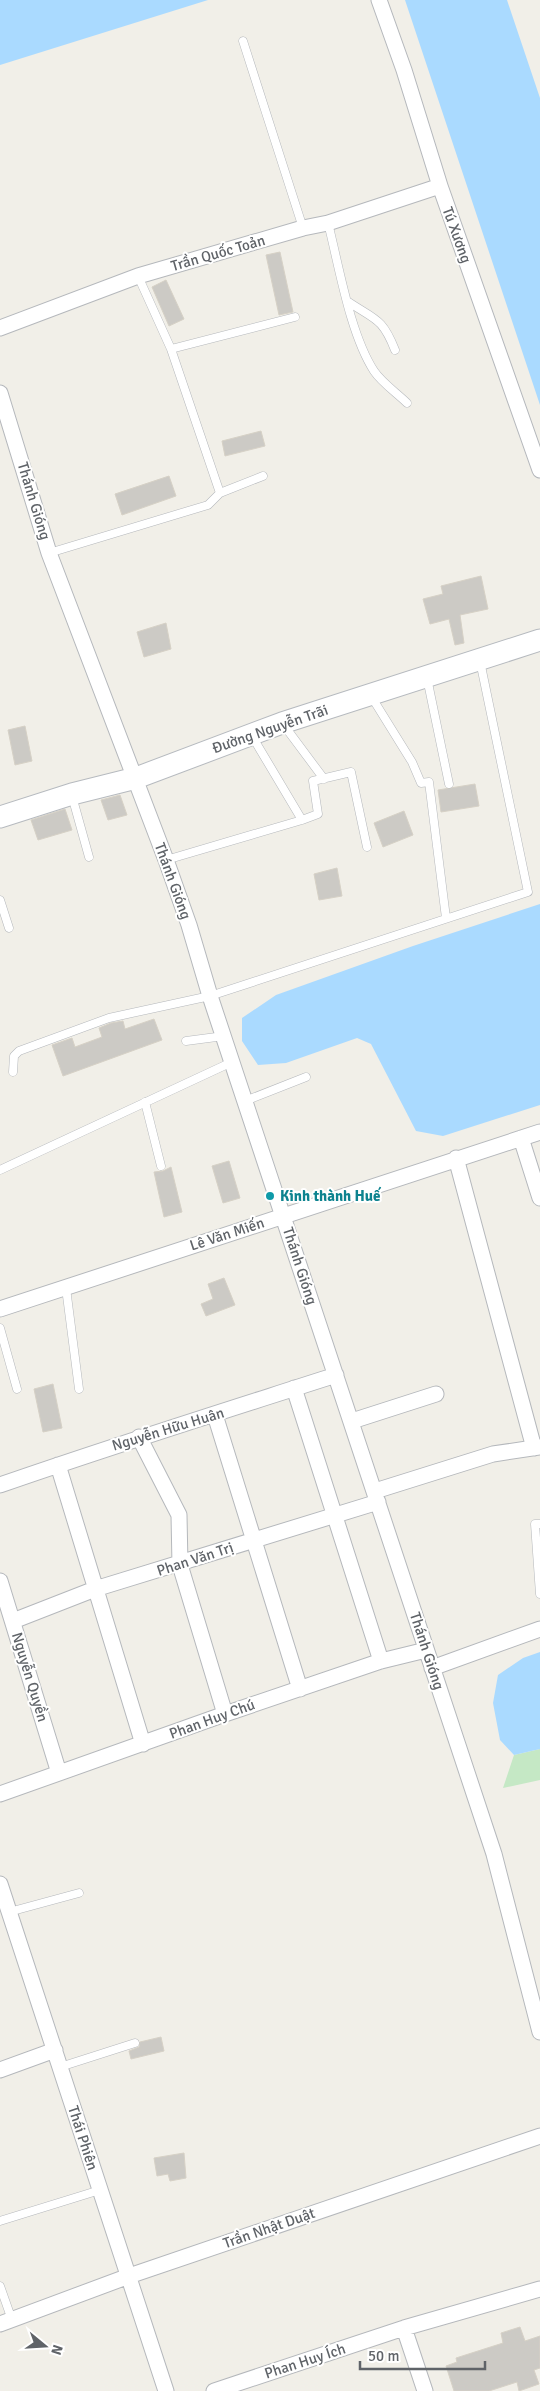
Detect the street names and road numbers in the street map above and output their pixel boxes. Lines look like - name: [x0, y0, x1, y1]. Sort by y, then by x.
- street label: Tú Xương: [439, 204, 475, 266]
- street label: Trần Quốc Toản: [169, 231, 267, 275]
- street label: Thánh Gióng: [14, 460, 54, 542]
- street label: Đường Nguyễn Trãi: [209, 700, 330, 757]
- street label: Thánh Gióng: [151, 840, 195, 922]
- street label: Lê Văn Miến: [187, 1214, 267, 1254]
- street label: Thánh Gióng: [279, 1225, 321, 1307]
- street label: Nguyễn Hữu Huân: [109, 1402, 226, 1455]
- street label: Phan Văn Trị: [154, 1538, 236, 1580]
- street label: Thánh Gióng: [406, 1610, 448, 1692]
- street label: Nguyễn Quyền: [8, 1630, 53, 1724]
- street label: Phan Huy Chú: [167, 1695, 257, 1743]
- street label: Thái Phiên: [64, 2103, 102, 2173]
- street label: Trần Nhật Duật: [221, 2204, 317, 2252]
- street label: Phan Huy Ích: [262, 2339, 348, 2383]

